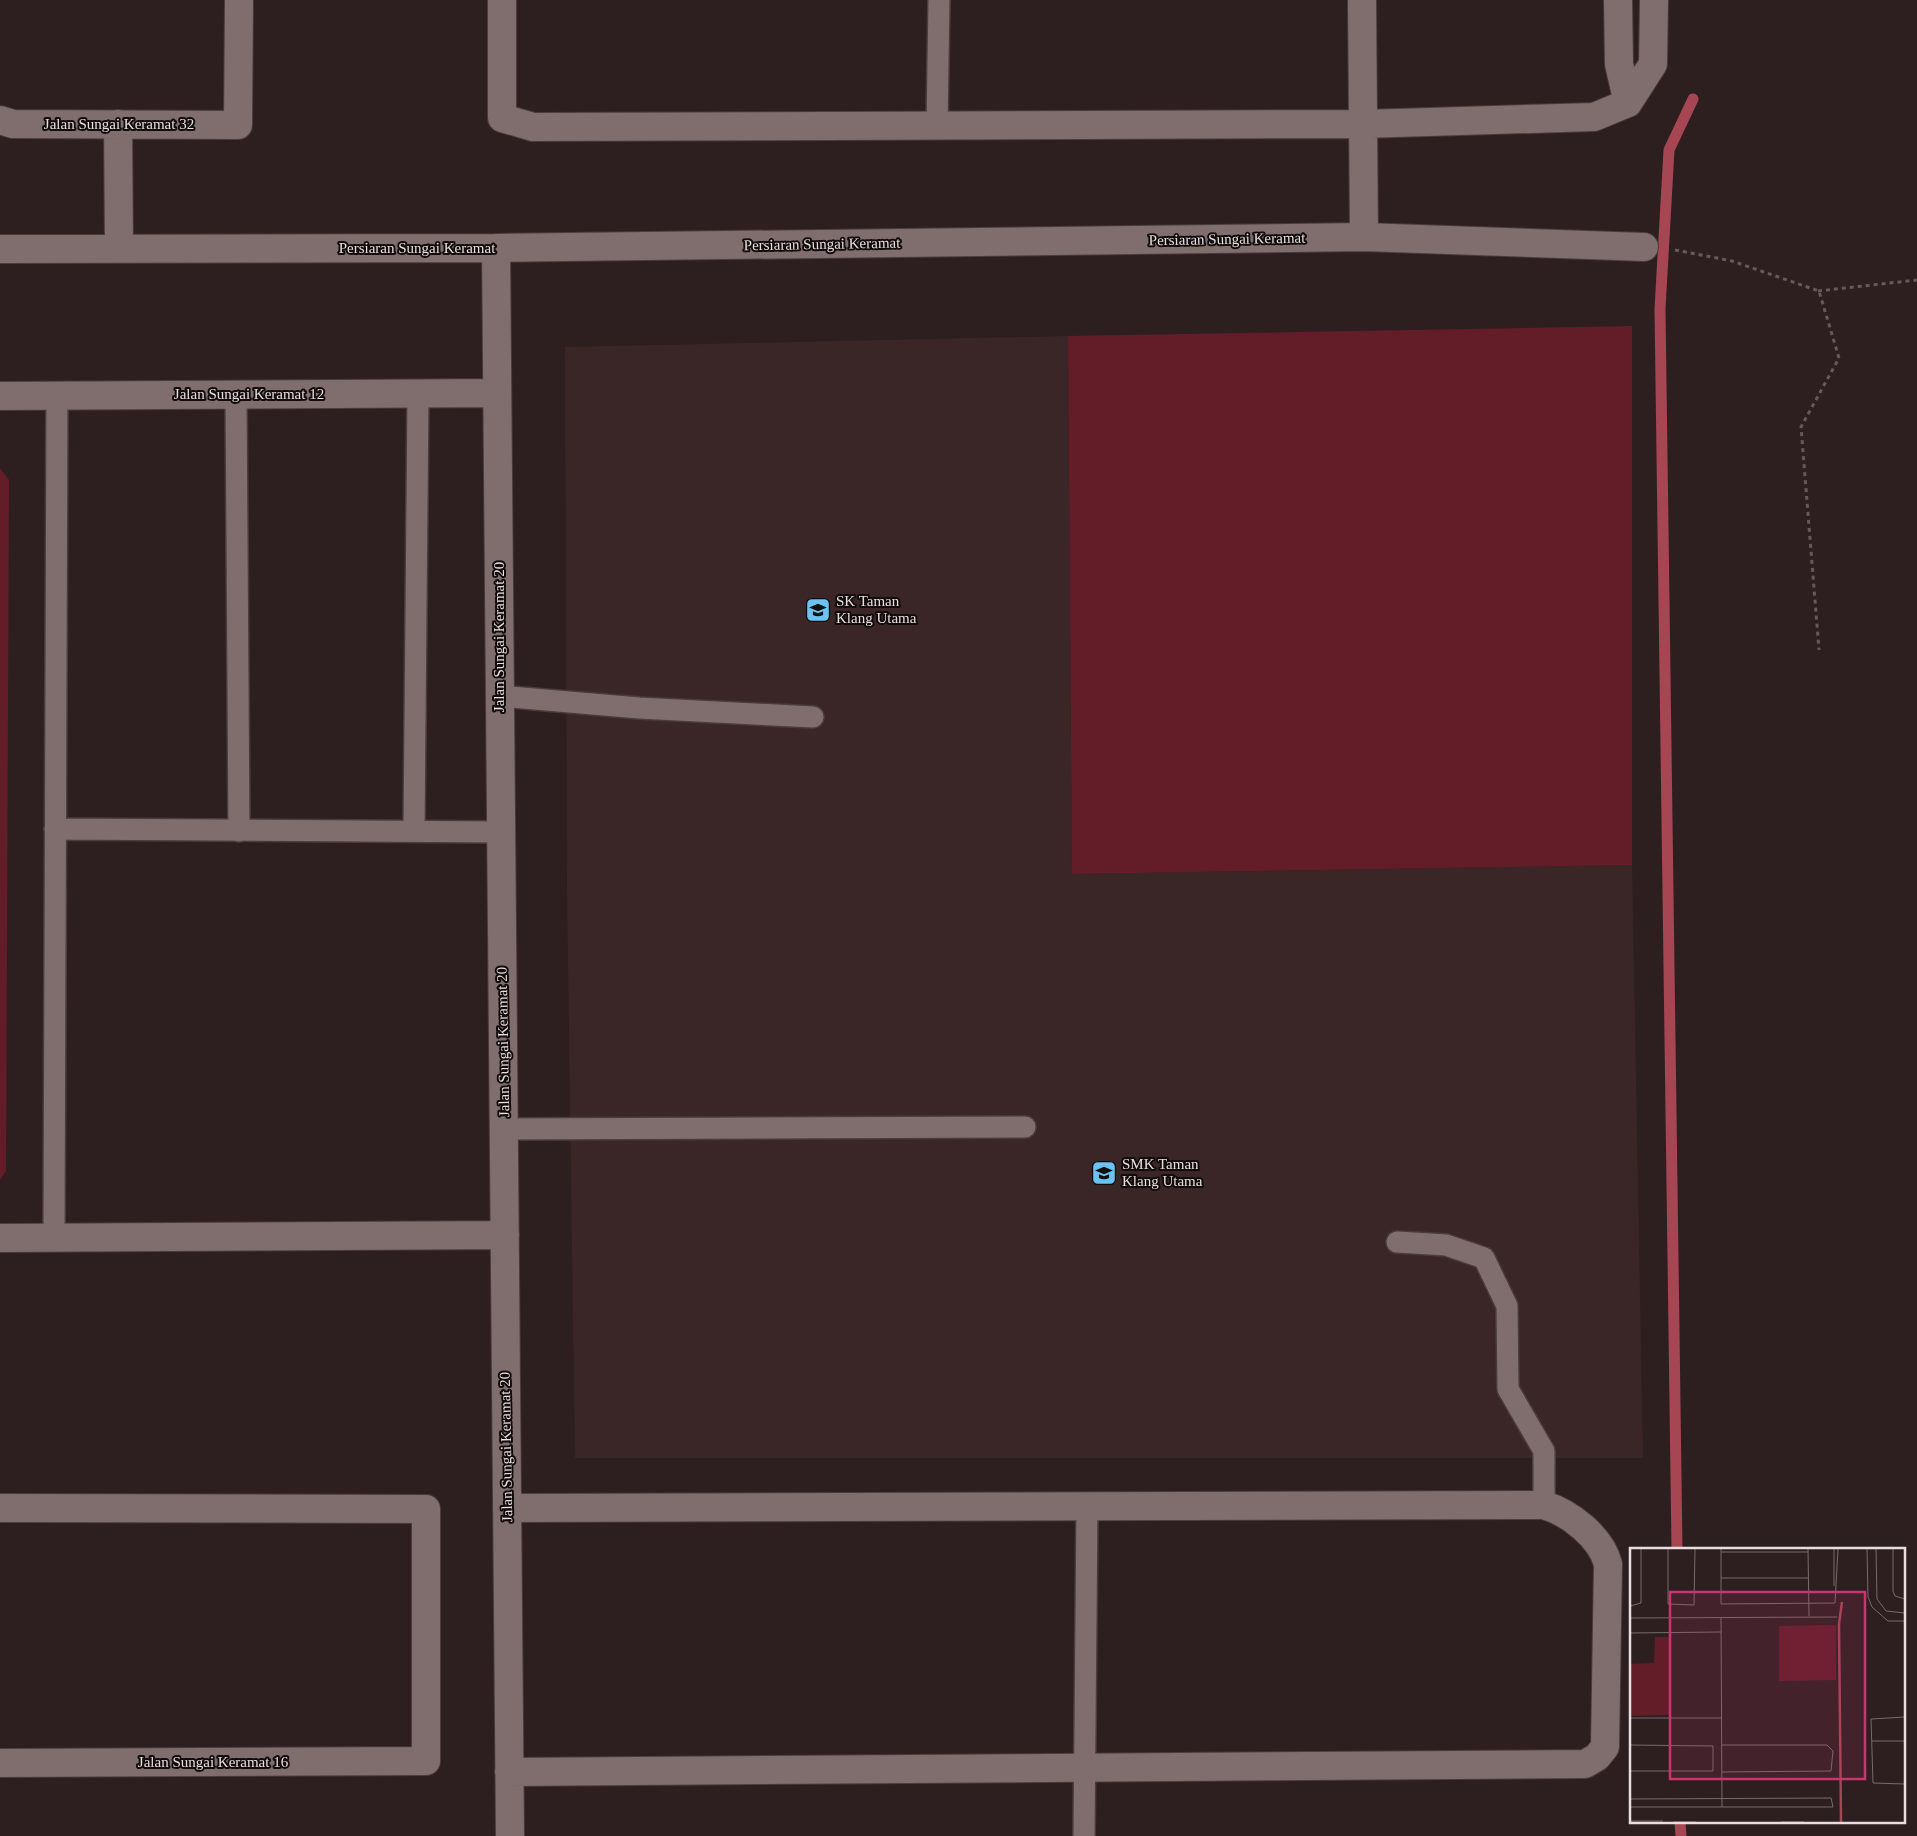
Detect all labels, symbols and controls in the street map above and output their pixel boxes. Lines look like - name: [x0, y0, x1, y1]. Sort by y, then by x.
- street label: Jalan Sungai Keramat 32: [44, 116, 194, 132]
- street label: Persiaran Sungai Keramat: [1149, 230, 1306, 248]
- street label: Persiaran Sungai Keramat: [744, 235, 901, 253]
- street label: Persiaran Sungai Keramat: [339, 240, 496, 256]
- street label: Jalan Sungai Keramat 12: [174, 386, 324, 402]
- street label: Jalan Sungai Keramat 20: [491, 562, 507, 712]
- place label: SK Taman Klang Utama: [836, 593, 917, 626]
- school or university icon: SK Taman Klang Utama: [805, 597, 831, 623]
- street label: Jalan Sungai Keramat 20: [494, 967, 512, 1117]
- place label: SMK Taman Klang Utama: [1122, 1156, 1203, 1189]
- school or university icon: SMK Taman Klang Utama: [1091, 1160, 1117, 1186]
- street label: Jalan Sungai Keramat 20: [497, 1372, 515, 1522]
- inset map: [1630, 1548, 1904, 1824]
- street label: Jalan Sungai Keramat 16: [138, 1754, 289, 1770]

